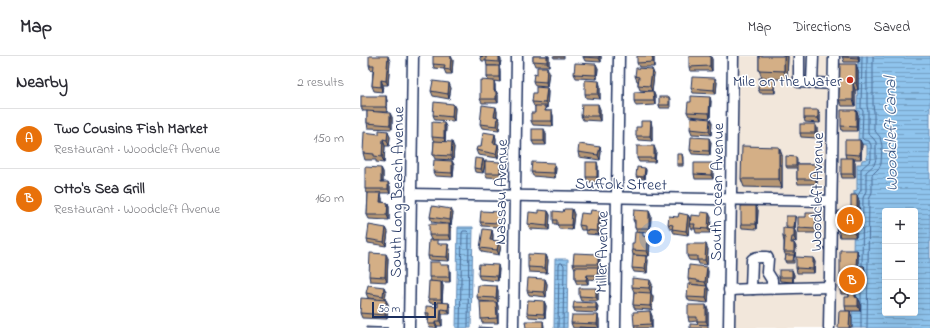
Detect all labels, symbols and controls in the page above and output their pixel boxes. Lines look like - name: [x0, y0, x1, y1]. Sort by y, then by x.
- text: Map: [20, 14, 52, 41]
- text: Map: [748, 17, 771, 38]
- text: Directions: [793, 17, 851, 38]
- text: Saved: [873, 17, 910, 38]
- text: Nearby: [16, 70, 68, 95]
- place label: Mile on the Water: [733, 70, 842, 94]
- text: 2 results: [297, 73, 344, 92]
- water label: Woodcleft Canal: [878, 74, 905, 191]
- marker: Mile on the Water: [845, 75, 855, 85]
- street label: South Long Beach Avenue: [385, 105, 412, 278]
- text: Two Cousins Fish Market: [54, 118, 208, 140]
- street label: South Ocean Avenue: [705, 122, 731, 261]
- text: A: [25, 129, 33, 148]
- text: 150 m: [313, 129, 344, 148]
- street label: Woodcleft Avenue: [805, 132, 831, 252]
- street label: Nassau Avenue: [489, 138, 515, 245]
- text: Restaurant · Woodcleft Avenue: [54, 140, 220, 159]
- street label: Suffolk Street: [575, 172, 668, 198]
- text: Otto's Sea Grill: [54, 178, 145, 200]
- text: B: [25, 189, 33, 208]
- text: 160 m: [315, 189, 344, 208]
- text: Restaurant · Woodcleft Avenue: [54, 200, 220, 219]
- pin: A: [837, 205, 863, 235]
- map controls: [882, 208, 918, 316]
- button: +: [882, 208, 918, 244]
- street label: Miller Avenue: [590, 210, 616, 293]
- your location: [645, 227, 665, 247]
- button: −: [882, 244, 918, 280]
- pin: B: [839, 265, 865, 295]
- button: locate: [882, 280, 918, 316]
- scale bar: [372, 300, 436, 319]
- text: 50 m: [378, 301, 400, 317]

